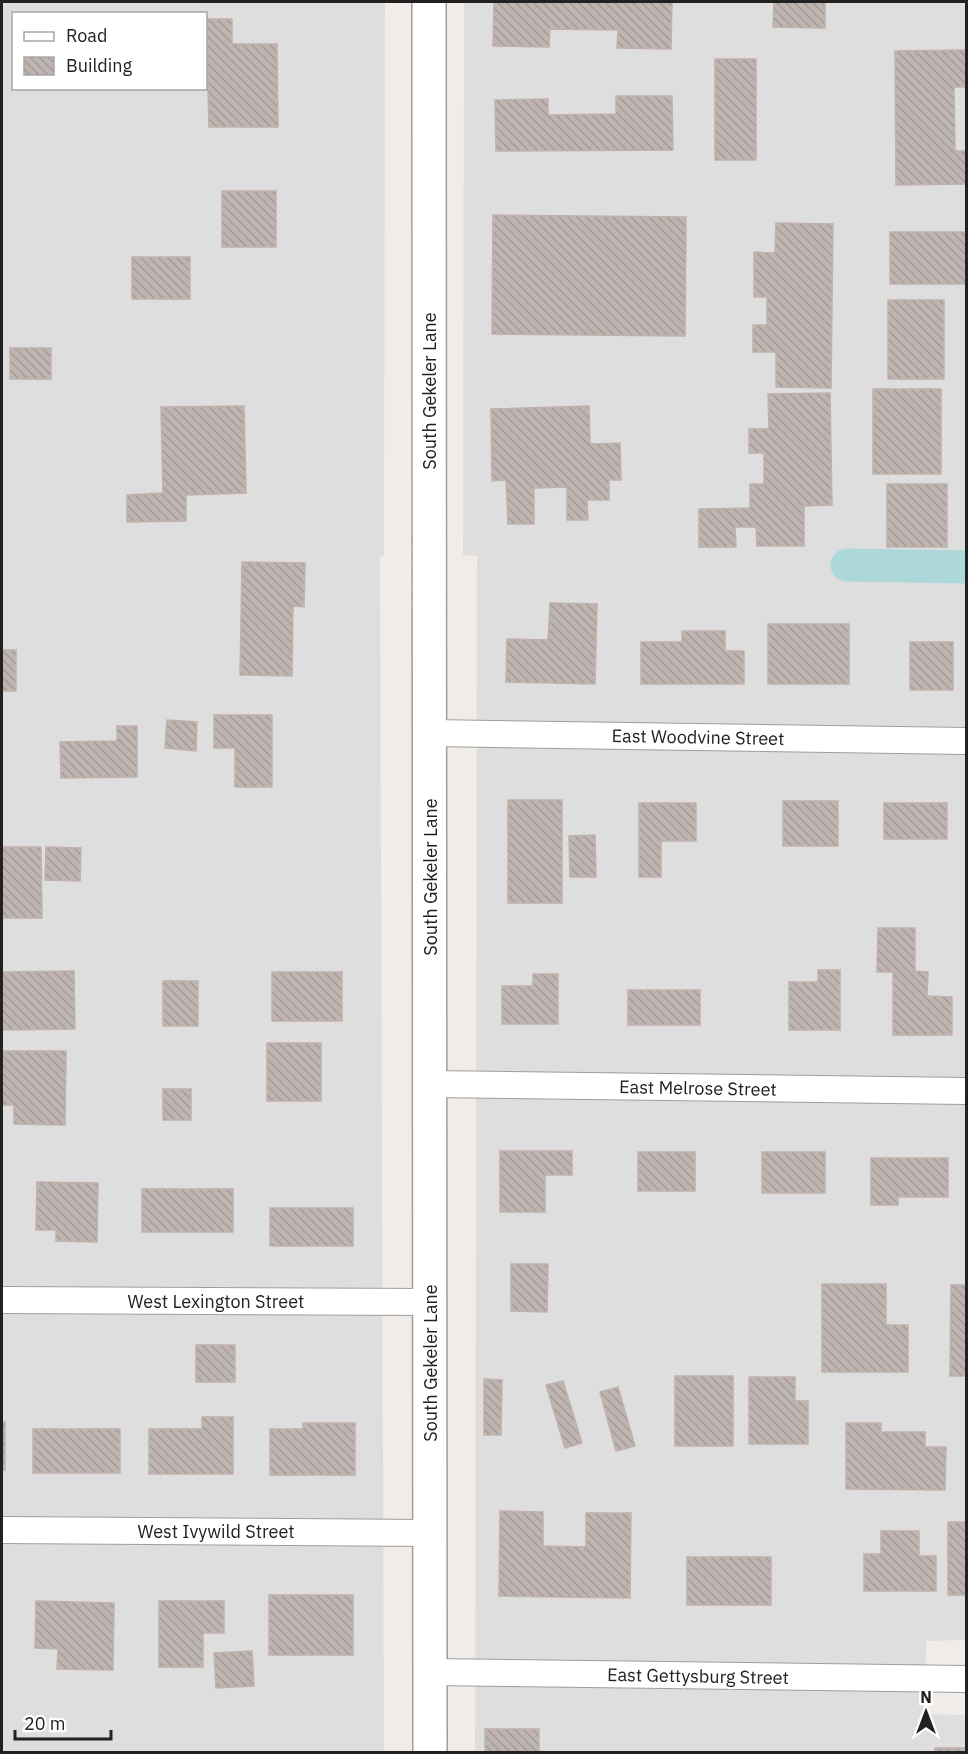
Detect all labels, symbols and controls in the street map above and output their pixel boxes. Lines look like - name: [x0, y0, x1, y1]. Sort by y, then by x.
- legend: [12, 12, 207, 90]
- text: Road: [66, 24, 107, 47]
- text: Building: [66, 54, 133, 77]
- street label: South Gekeler Lane: [418, 312, 441, 470]
- street label: East Woodvine Street: [611, 724, 785, 750]
- street label: South Gekeler Lane: [419, 798, 442, 956]
- street label: East Melrose Street: [619, 1075, 777, 1101]
- street label: South Gekeler Lane: [419, 1284, 442, 1442]
- street label: West Lexington Street: [128, 1290, 304, 1313]
- street label: West Ivywild Street: [137, 1520, 295, 1543]
- street label: East Gettysburg Street: [607, 1663, 789, 1689]
- north arrow: [896, 1682, 956, 1742]
- text: N: [920, 1687, 932, 1707]
- scale bar: [15, 1703, 111, 1741]
- text: 20 m: [24, 1712, 66, 1735]

